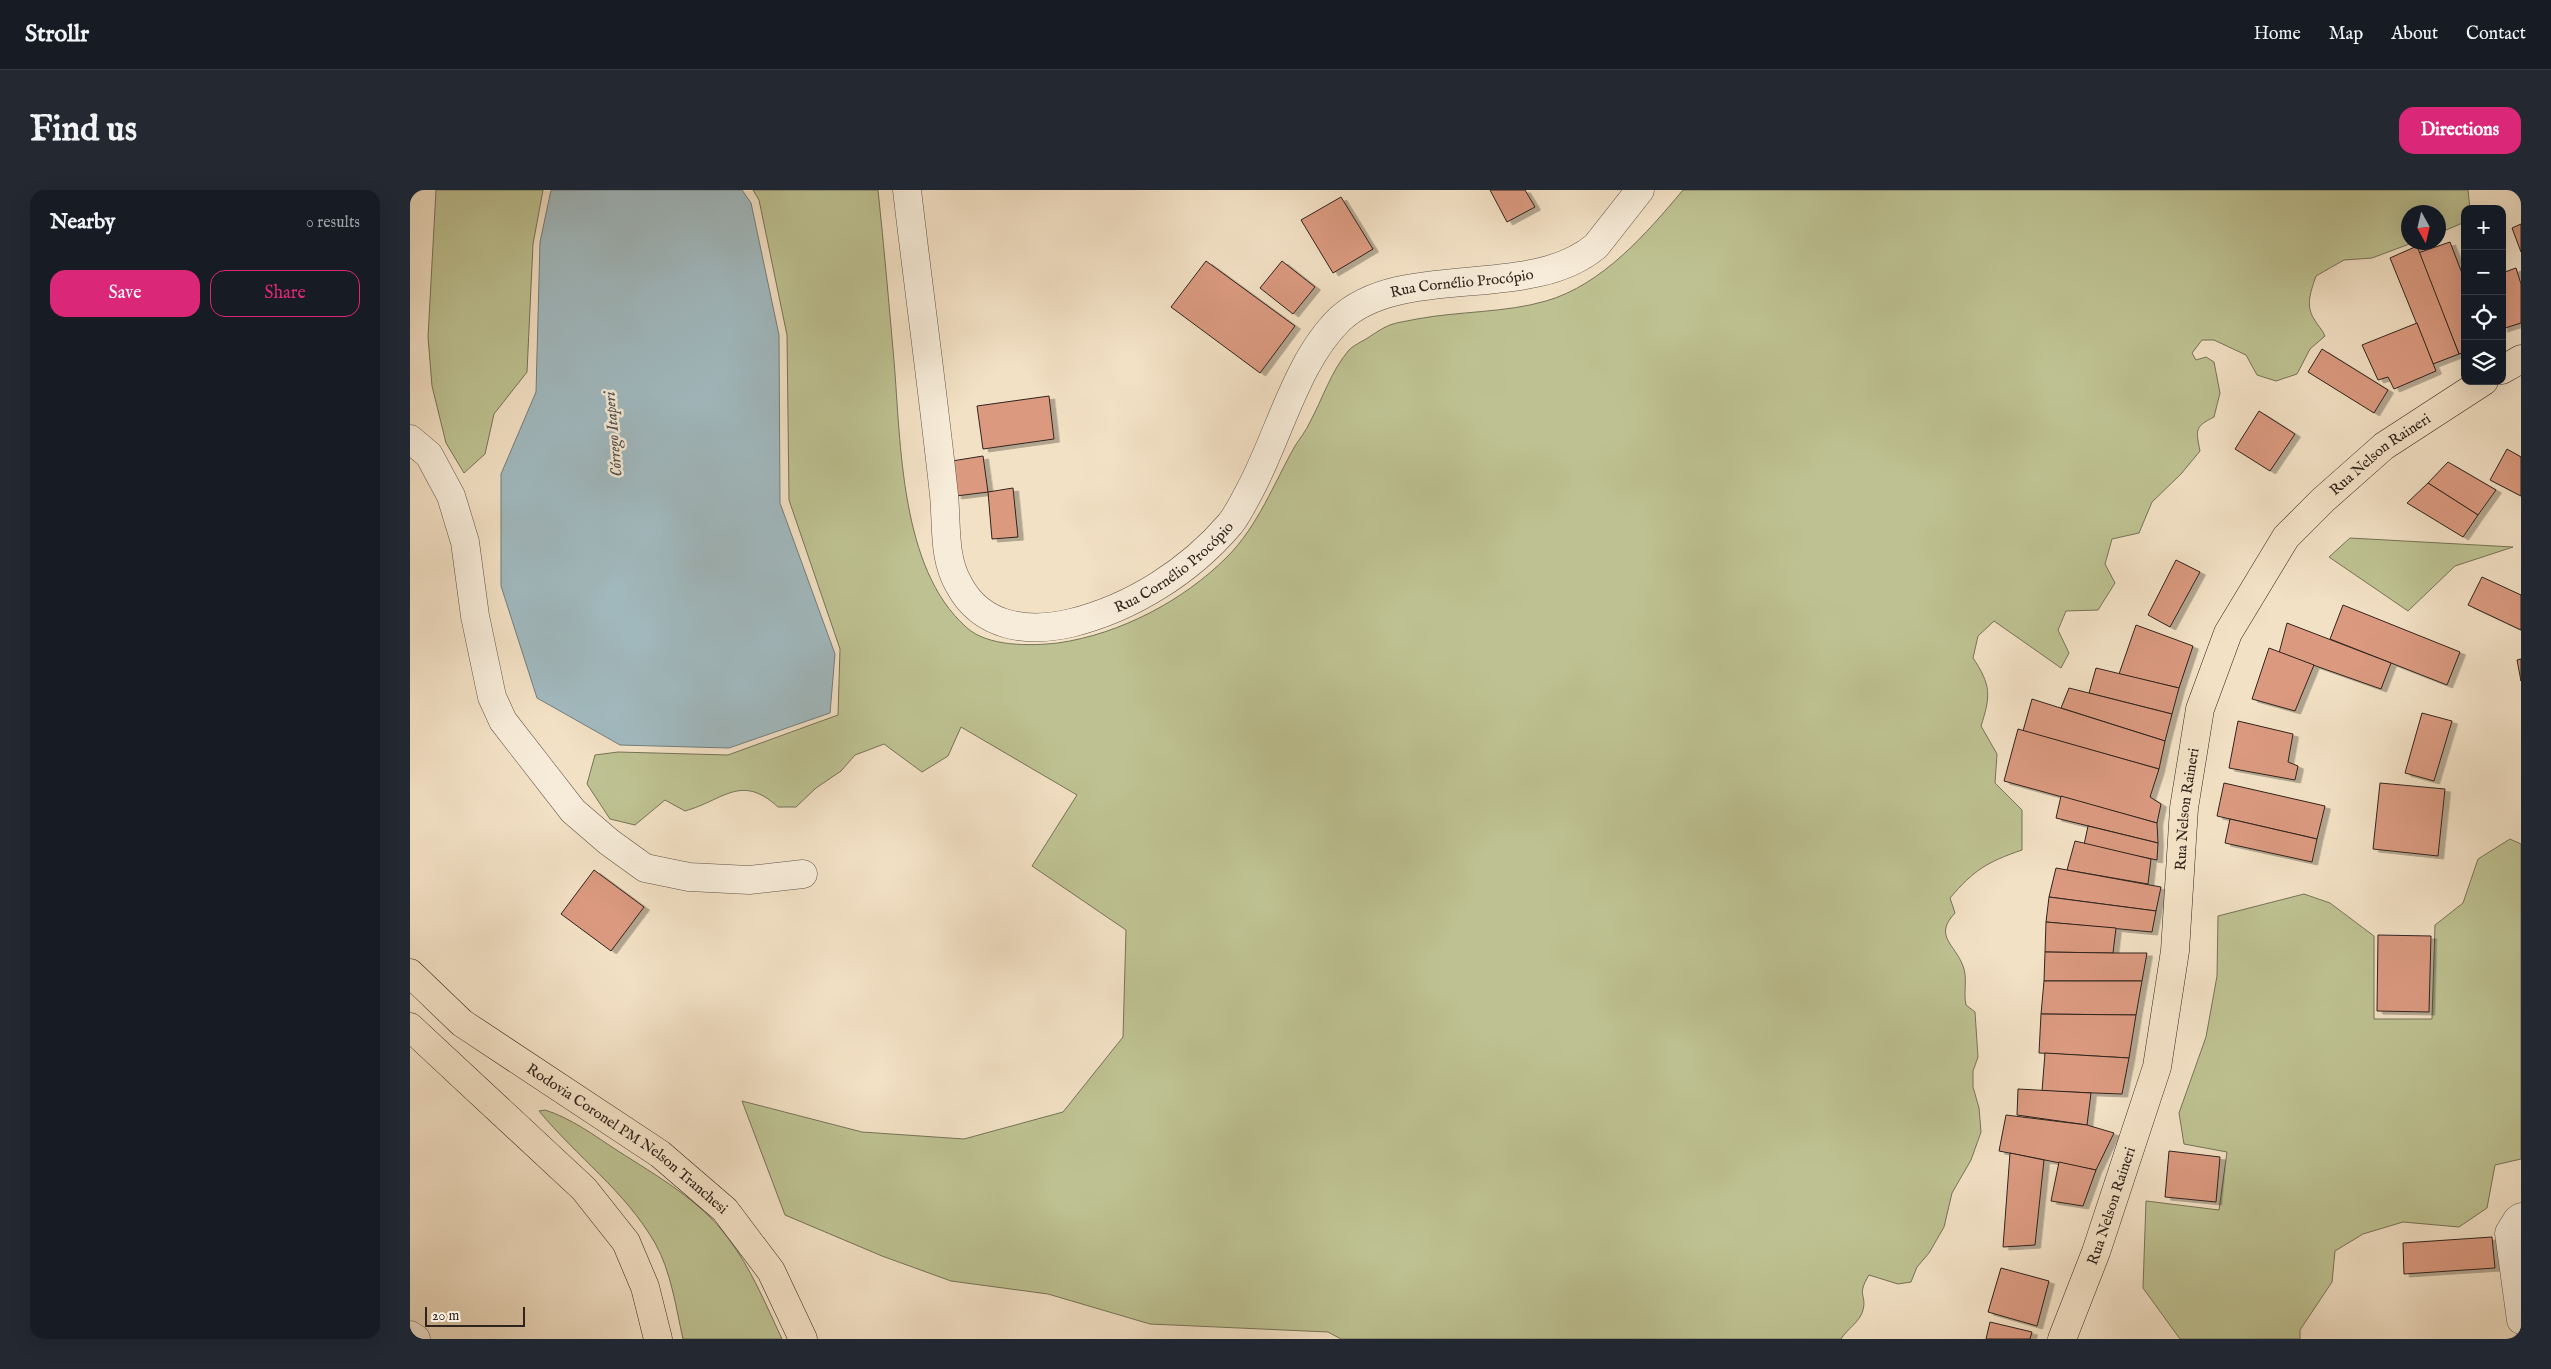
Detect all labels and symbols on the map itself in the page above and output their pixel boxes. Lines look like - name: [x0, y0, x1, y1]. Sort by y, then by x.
- north arrow: [2401, 205, 2446, 250]
- street label: Rua Cornélio Procópio: [1388, 264, 1535, 302]
- water label: Córrego Itaperi: [600, 389, 628, 477]
- street label: Rua Nelson Raineri: [2325, 409, 2434, 499]
- street label: Rua Cornélio Procópio: [1111, 517, 1238, 617]
- street label: Rua Nelson Raineri: [2171, 746, 2203, 871]
- street label: Rodovia Coronel PM Nelson Tranchesi: [523, 1059, 732, 1218]
- street label: Rua Nelson Raineri: [2082, 1144, 2140, 1268]
- scale bar: [425, 1304, 525, 1327]

